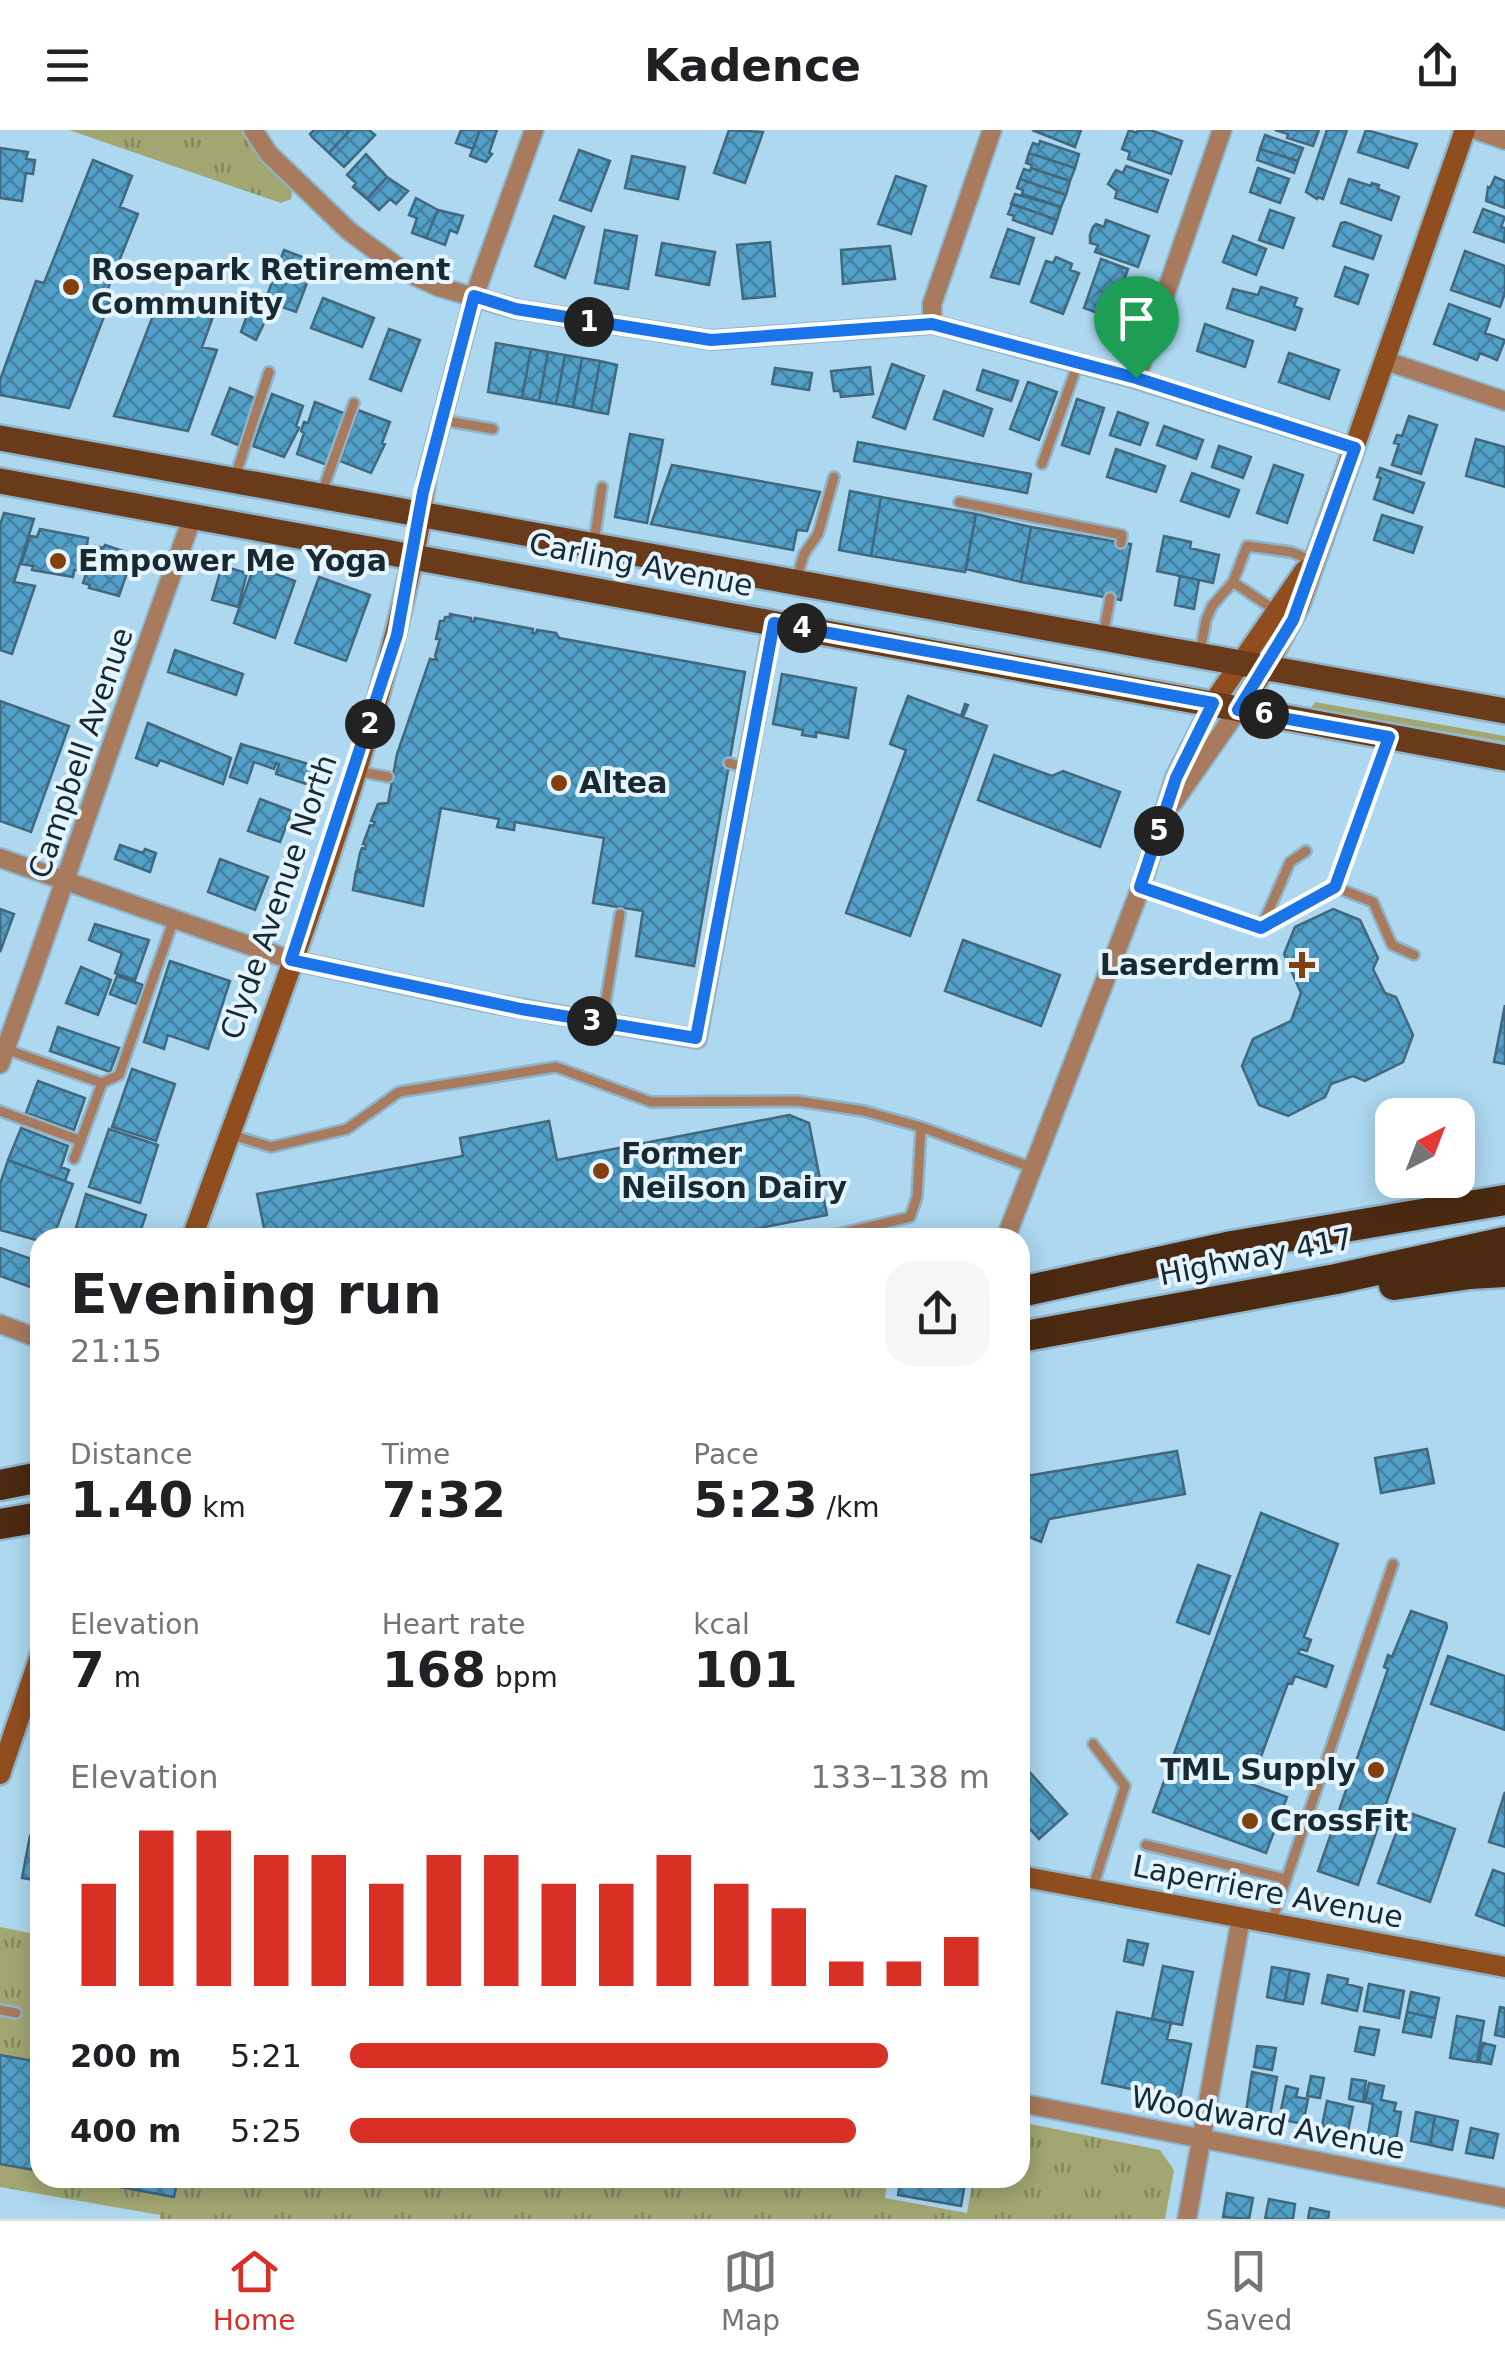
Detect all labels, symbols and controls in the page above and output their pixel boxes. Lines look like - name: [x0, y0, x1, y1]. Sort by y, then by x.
- icon: menu: [40, 38, 95, 93]
- icon: share: [1410, 38, 1465, 93]
- text: Kadence: [644, 39, 861, 92]
- place label: Rosepark Retirement Community: [91, 252, 450, 321]
- marker: Rosepark Retirement Community: [60, 276, 82, 298]
- pin: [1094, 276, 1179, 379]
- icon: arrive: [1109, 291, 1164, 346]
- pin: 1: [564, 297, 614, 347]
- text: 1: [579, 305, 599, 338]
- street label: Carling Avenue: [526, 526, 756, 603]
- place label: Empower Me Yoga: [78, 543, 387, 578]
- marker: Empower Me Yoga: [47, 550, 69, 572]
- pin: 4: [777, 603, 827, 653]
- text: 4: [792, 611, 812, 644]
- street label: Campbell Avenue: [21, 623, 140, 883]
- pin: 6: [1239, 689, 1289, 739]
- text: 6: [1254, 697, 1274, 730]
- pin: 2: [345, 699, 395, 749]
- text: 2: [360, 707, 380, 740]
- street label: Clyde Avenue North: [213, 750, 344, 1044]
- place label: Altea: [579, 765, 667, 800]
- marker: Altea: [548, 772, 570, 794]
- pin: 5: [1134, 806, 1184, 856]
- text: 5: [1149, 814, 1169, 847]
- place label: Laserderm: [1100, 947, 1280, 982]
- marker: Laserderm: [1289, 952, 1315, 978]
- pin: 3: [567, 996, 617, 1046]
- text: 3: [582, 1004, 602, 1037]
- north arrow: [1375, 1098, 1475, 1198]
- map controls: [1375, 1098, 1475, 1198]
- place label: Former Neilson Dairy: [621, 1136, 848, 1205]
- marker: Former Neilson Dairy: [590, 1160, 612, 1182]
- street label: Highway 417: [1156, 1221, 1356, 1292]
- button: share: [885, 1261, 990, 1366]
- text: Evening run: [70, 1262, 442, 1326]
- text: 21:15: [70, 1332, 162, 1370]
- text: Distance: [70, 1438, 192, 1471]
- text: Time: [382, 1438, 450, 1471]
- text: Pace: [693, 1438, 759, 1471]
- text: 1.40: [70, 1471, 193, 1529]
- text: 7:32: [382, 1471, 506, 1529]
- text: 5:23: [693, 1471, 818, 1529]
- text: km: [193, 1491, 246, 1524]
- text: /km: [818, 1491, 880, 1524]
- text: Elevation: [70, 1608, 200, 1641]
- text: Heart rate: [382, 1608, 525, 1641]
- text: kcal: [693, 1608, 750, 1641]
- text: 7: [70, 1641, 105, 1699]
- text: 168: [382, 1641, 486, 1699]
- text: 101: [693, 1641, 798, 1699]
- text: m: [105, 1661, 141, 1694]
- text: bpm: [486, 1661, 558, 1694]
- place label: TML Supply: [1160, 1752, 1356, 1787]
- text: Elevation: [70, 1758, 219, 1796]
- text: 133–138 m: [811, 1758, 990, 1796]
- marker: TML Supply: [1365, 1759, 1387, 1781]
- place label: CrossFit: [1270, 1803, 1408, 1838]
- marker: CrossFit: [1239, 1810, 1261, 1832]
- street label: Laperriere Avenue: [1130, 1848, 1406, 1935]
- text: 200 m: [70, 2037, 181, 2075]
- text: 5:21: [230, 2037, 302, 2075]
- street label: Woodward Avenue: [1128, 2079, 1408, 2166]
- text: 400 m: [70, 2112, 181, 2150]
- text: 5:25: [230, 2112, 302, 2150]
- tab: Home: [213, 2244, 295, 2337]
- tab: Map: [721, 2244, 780, 2337]
- tab: Saved: [1206, 2244, 1292, 2337]

